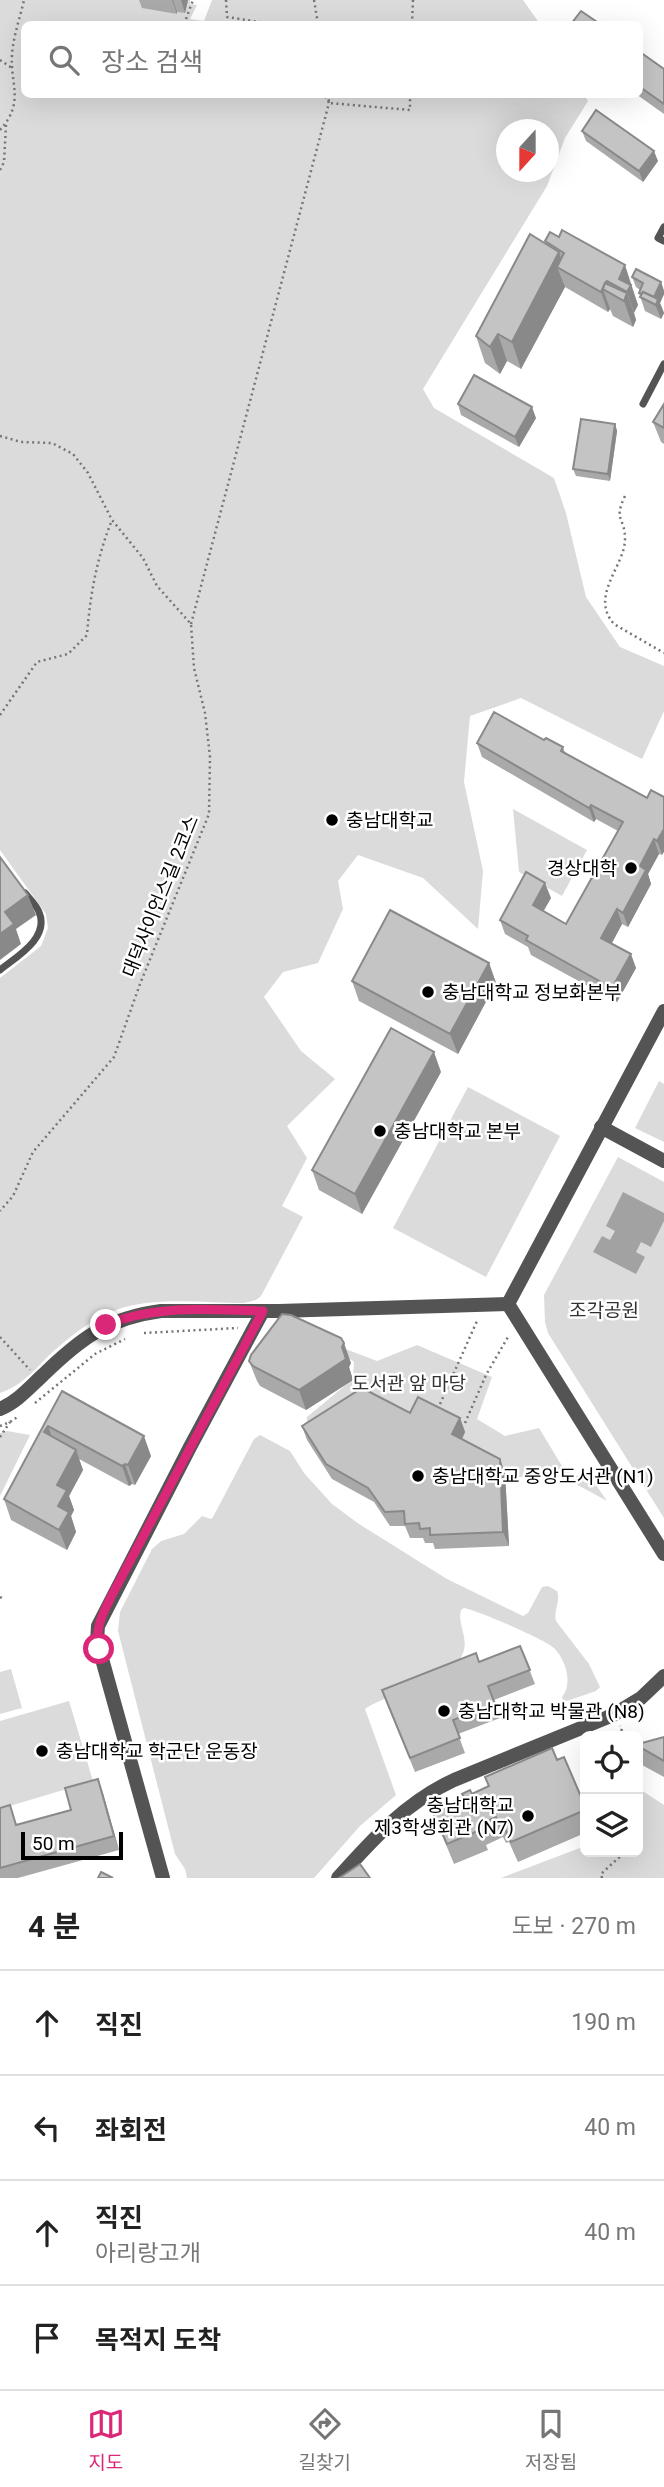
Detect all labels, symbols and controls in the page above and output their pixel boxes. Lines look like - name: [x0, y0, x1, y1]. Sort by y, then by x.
- search box: [21, 21, 643, 98]
- icon: search: [45, 41, 83, 79]
- text: 장소 검색: [101, 47, 203, 77]
- north arrow: [496, 119, 559, 182]
- place label: 충남대학교: [346, 809, 433, 832]
- street label: 대덕사이언스길 2코스: [117, 812, 203, 981]
- marker: 충남대학교: [324, 812, 340, 828]
- place label: 경상대학: [547, 857, 618, 880]
- marker: 경상대학: [623, 860, 639, 876]
- place label: 충남대학교 정보화본부: [442, 981, 622, 1004]
- marker: 충남대학교 정보화본부: [420, 984, 436, 1000]
- place label: 충남대학교 본부: [394, 1120, 521, 1143]
- marker: 충남대학교 본부: [372, 1123, 388, 1139]
- park label: 조각공원: [569, 1299, 639, 1322]
- route end: [90, 1309, 121, 1340]
- park label: 도서관 앞 마당: [352, 1372, 466, 1395]
- place label: 충남대학교 중앙도서관 (N1): [432, 1465, 654, 1488]
- marker: 충남대학교 중앙도서관 (N1): [410, 1468, 426, 1484]
- route start: [83, 1633, 114, 1664]
- place label: 충남대학교 박물관 (N8): [458, 1700, 645, 1723]
- marker: 충남대학교 박물관 (N8): [436, 1703, 452, 1719]
- map controls: [580, 1731, 643, 1857]
- button: locate: [580, 1731, 643, 1794]
- place label: 충남대학교 학군단 운동장: [56, 1740, 258, 1763]
- marker: 충남대학교 학군단 운동장: [34, 1743, 50, 1759]
- place label: 충남대학교 제3학생회관 (N7): [374, 1794, 514, 1839]
- button: layers: [580, 1794, 643, 1857]
- marker: 충남대학교 제3학생회관 (N7): [520, 1808, 536, 1824]
- scale bar: [21, 1829, 122, 1861]
- text: 50 m: [32, 1832, 75, 1855]
- text: 4 분: [28, 1909, 80, 1944]
- text: 도보 · 270 m: [512, 1913, 636, 1940]
- icon: ahead: [28, 2004, 66, 2042]
- text: 190 m: [571, 2009, 636, 2036]
- text: 직진: [95, 2010, 143, 2040]
- icon: left: [28, 2109, 66, 2147]
- text: 40 m: [584, 2114, 636, 2141]
- text: 좌회전: [95, 2115, 167, 2145]
- text: 직진: [95, 2203, 143, 2233]
- icon: ahead: [28, 2214, 66, 2252]
- text: 40 m: [584, 2219, 636, 2246]
- text: 아리랑고개: [95, 2240, 201, 2267]
- icon: arrive: [28, 2319, 66, 2357]
- text: 목적지 도착: [95, 2325, 221, 2355]
- tab: 지도: [87, 2405, 125, 2474]
- tab: 길찾기: [299, 2405, 351, 2474]
- tab: 저장됨: [525, 2405, 577, 2474]

